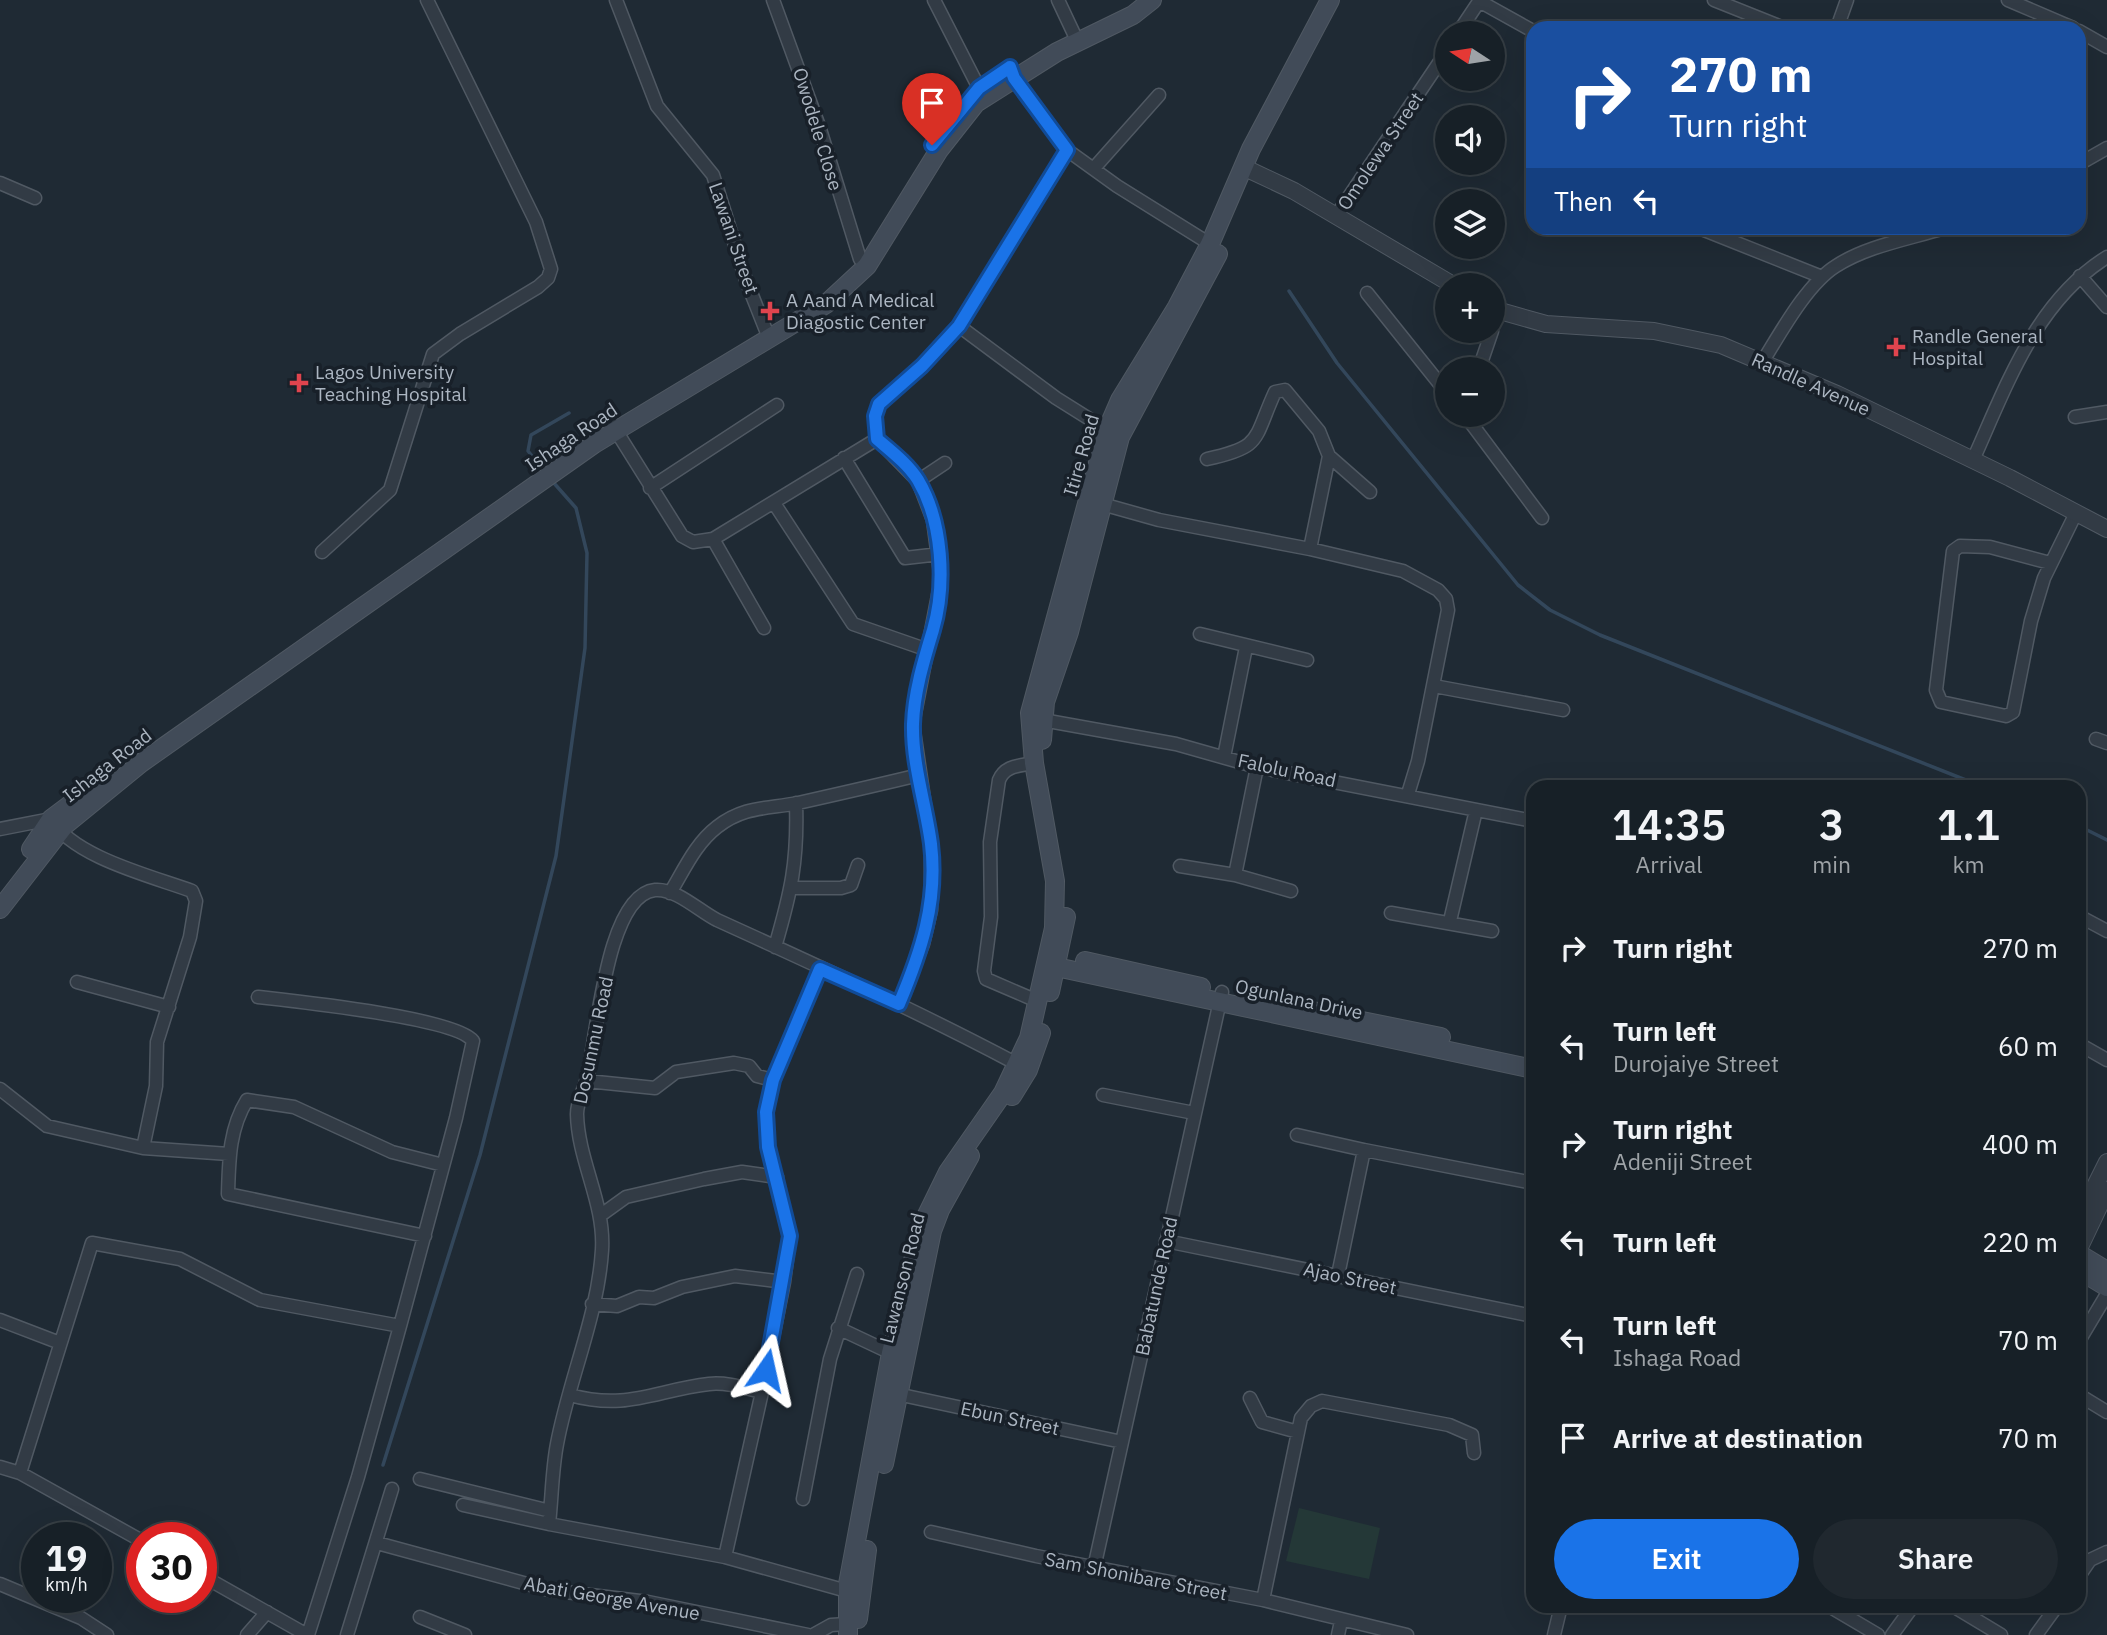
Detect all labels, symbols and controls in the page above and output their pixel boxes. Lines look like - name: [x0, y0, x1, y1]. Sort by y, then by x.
- north arrow: [1435, 21, 1505, 91]
- map controls: [1435, 21, 1505, 427]
- text: 270 m: [1669, 42, 1813, 105]
- icon: right: [1554, 49, 1645, 140]
- street label: Owodele Close: [788, 65, 848, 193]
- pin: [902, 73, 962, 145]
- icon: arrive: [913, 84, 951, 122]
- street label: Omolewa Street: [1332, 87, 1428, 215]
- text: Turn right: [1669, 104, 1807, 146]
- button: sound: [1435, 105, 1505, 175]
- street label: Lawani Street: [704, 179, 764, 297]
- icon: left: [1627, 182, 1665, 220]
- text: Then: [1554, 184, 1613, 218]
- button: layers: [1435, 189, 1505, 259]
- button: +: [1435, 273, 1505, 343]
- place label: A Aand A Medical Diagostic Center: [786, 288, 935, 334]
- marker: A Aand A Medical Diagostic Center: [760, 301, 780, 321]
- place label: Randle General Hospital: [1912, 324, 2043, 370]
- marker: Randle General Hospital: [1886, 337, 1906, 357]
- street label: Randle Avenue: [1748, 347, 1874, 421]
- button: −: [1435, 357, 1505, 427]
- place label: Lagos University Teaching Hospital: [315, 360, 467, 406]
- marker: Lagos University Teaching Hospital: [289, 373, 309, 393]
- street label: Ishaga Road: [520, 397, 622, 477]
- street label: Itire Road: [1058, 411, 1104, 499]
- street label: Ishaga Road: [58, 723, 156, 807]
- street label: Falolu Road: [1236, 748, 1338, 792]
- text: 14:35: [1612, 797, 1726, 852]
- text: 3: [1819, 797, 1844, 852]
- text: 1.1: [1937, 797, 2000, 852]
- text: Arrival: [1636, 849, 1703, 879]
- text: min: [1812, 849, 1851, 879]
- text: km: [1952, 849, 1985, 879]
- icon: right: [1554, 929, 1592, 967]
- text: Turn right: [1613, 931, 1732, 965]
- text: 270 m: [1982, 931, 2058, 965]
- street label: Dosunmu Road: [568, 974, 618, 1106]
- street label: Ogunlana Drive: [1233, 974, 1365, 1024]
- text: Turn left: [1613, 1014, 1716, 1048]
- icon: left: [1554, 1027, 1592, 1065]
- text: 60 m: [1998, 1029, 2058, 1063]
- text: Durojaiye Street: [1613, 1048, 1779, 1078]
- text: Turn right: [1613, 1112, 1732, 1146]
- icon: right: [1554, 1125, 1592, 1163]
- text: 400 m: [1982, 1127, 2058, 1161]
- text: Adeniji Street: [1613, 1146, 1753, 1176]
- street label: Lawanson Road: [874, 1210, 930, 1346]
- street label: Babatunde Road: [1130, 1214, 1182, 1358]
- icon: left: [1554, 1223, 1592, 1261]
- text: Turn left: [1613, 1225, 1716, 1259]
- text: 220 m: [1982, 1225, 2058, 1259]
- street label: Ajao Street: [1301, 1256, 1399, 1300]
- text: Turn left: [1613, 1308, 1716, 1342]
- icon: left: [1554, 1321, 1592, 1359]
- text: 70 m: [1998, 1323, 2058, 1357]
- position arrow: [729, 1333, 803, 1407]
- text: Ishaga Road: [1613, 1342, 1741, 1372]
- street label: Ebun Street: [958, 1396, 1062, 1440]
- icon: arrive: [1554, 1419, 1592, 1457]
- text: Arrive at destination: [1613, 1421, 1863, 1455]
- text: 70 m: [1998, 1421, 2058, 1455]
- button: Exit: [1554, 1519, 1799, 1599]
- button: Share: [1813, 1519, 2058, 1599]
- speed limit sign: 30: [126, 1522, 217, 1613]
- text: 19: [45, 1535, 88, 1581]
- street label: Sam Shonibare Street: [1043, 1547, 1229, 1605]
- street label: Abati George Avenue: [522, 1571, 702, 1625]
- text: km/h: [45, 1573, 88, 1596]

